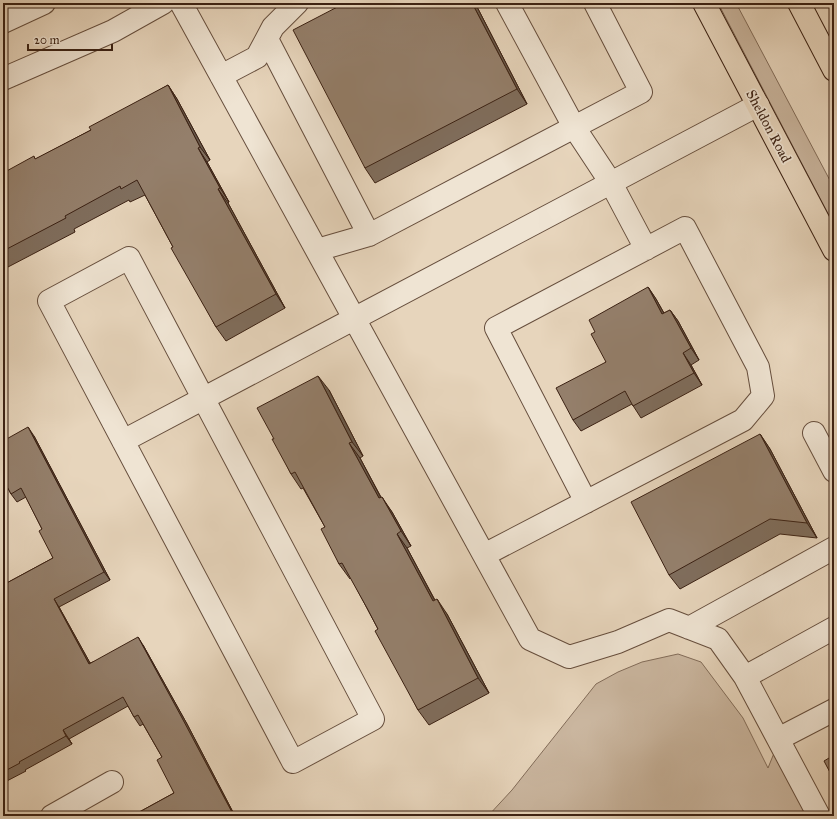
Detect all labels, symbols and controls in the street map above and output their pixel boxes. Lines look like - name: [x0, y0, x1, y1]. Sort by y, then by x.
- scale bar: [28, 26, 112, 52]
- text: 20 m: [34, 33, 60, 47]
- street label: Sheldon Road: [742, 87, 795, 166]

